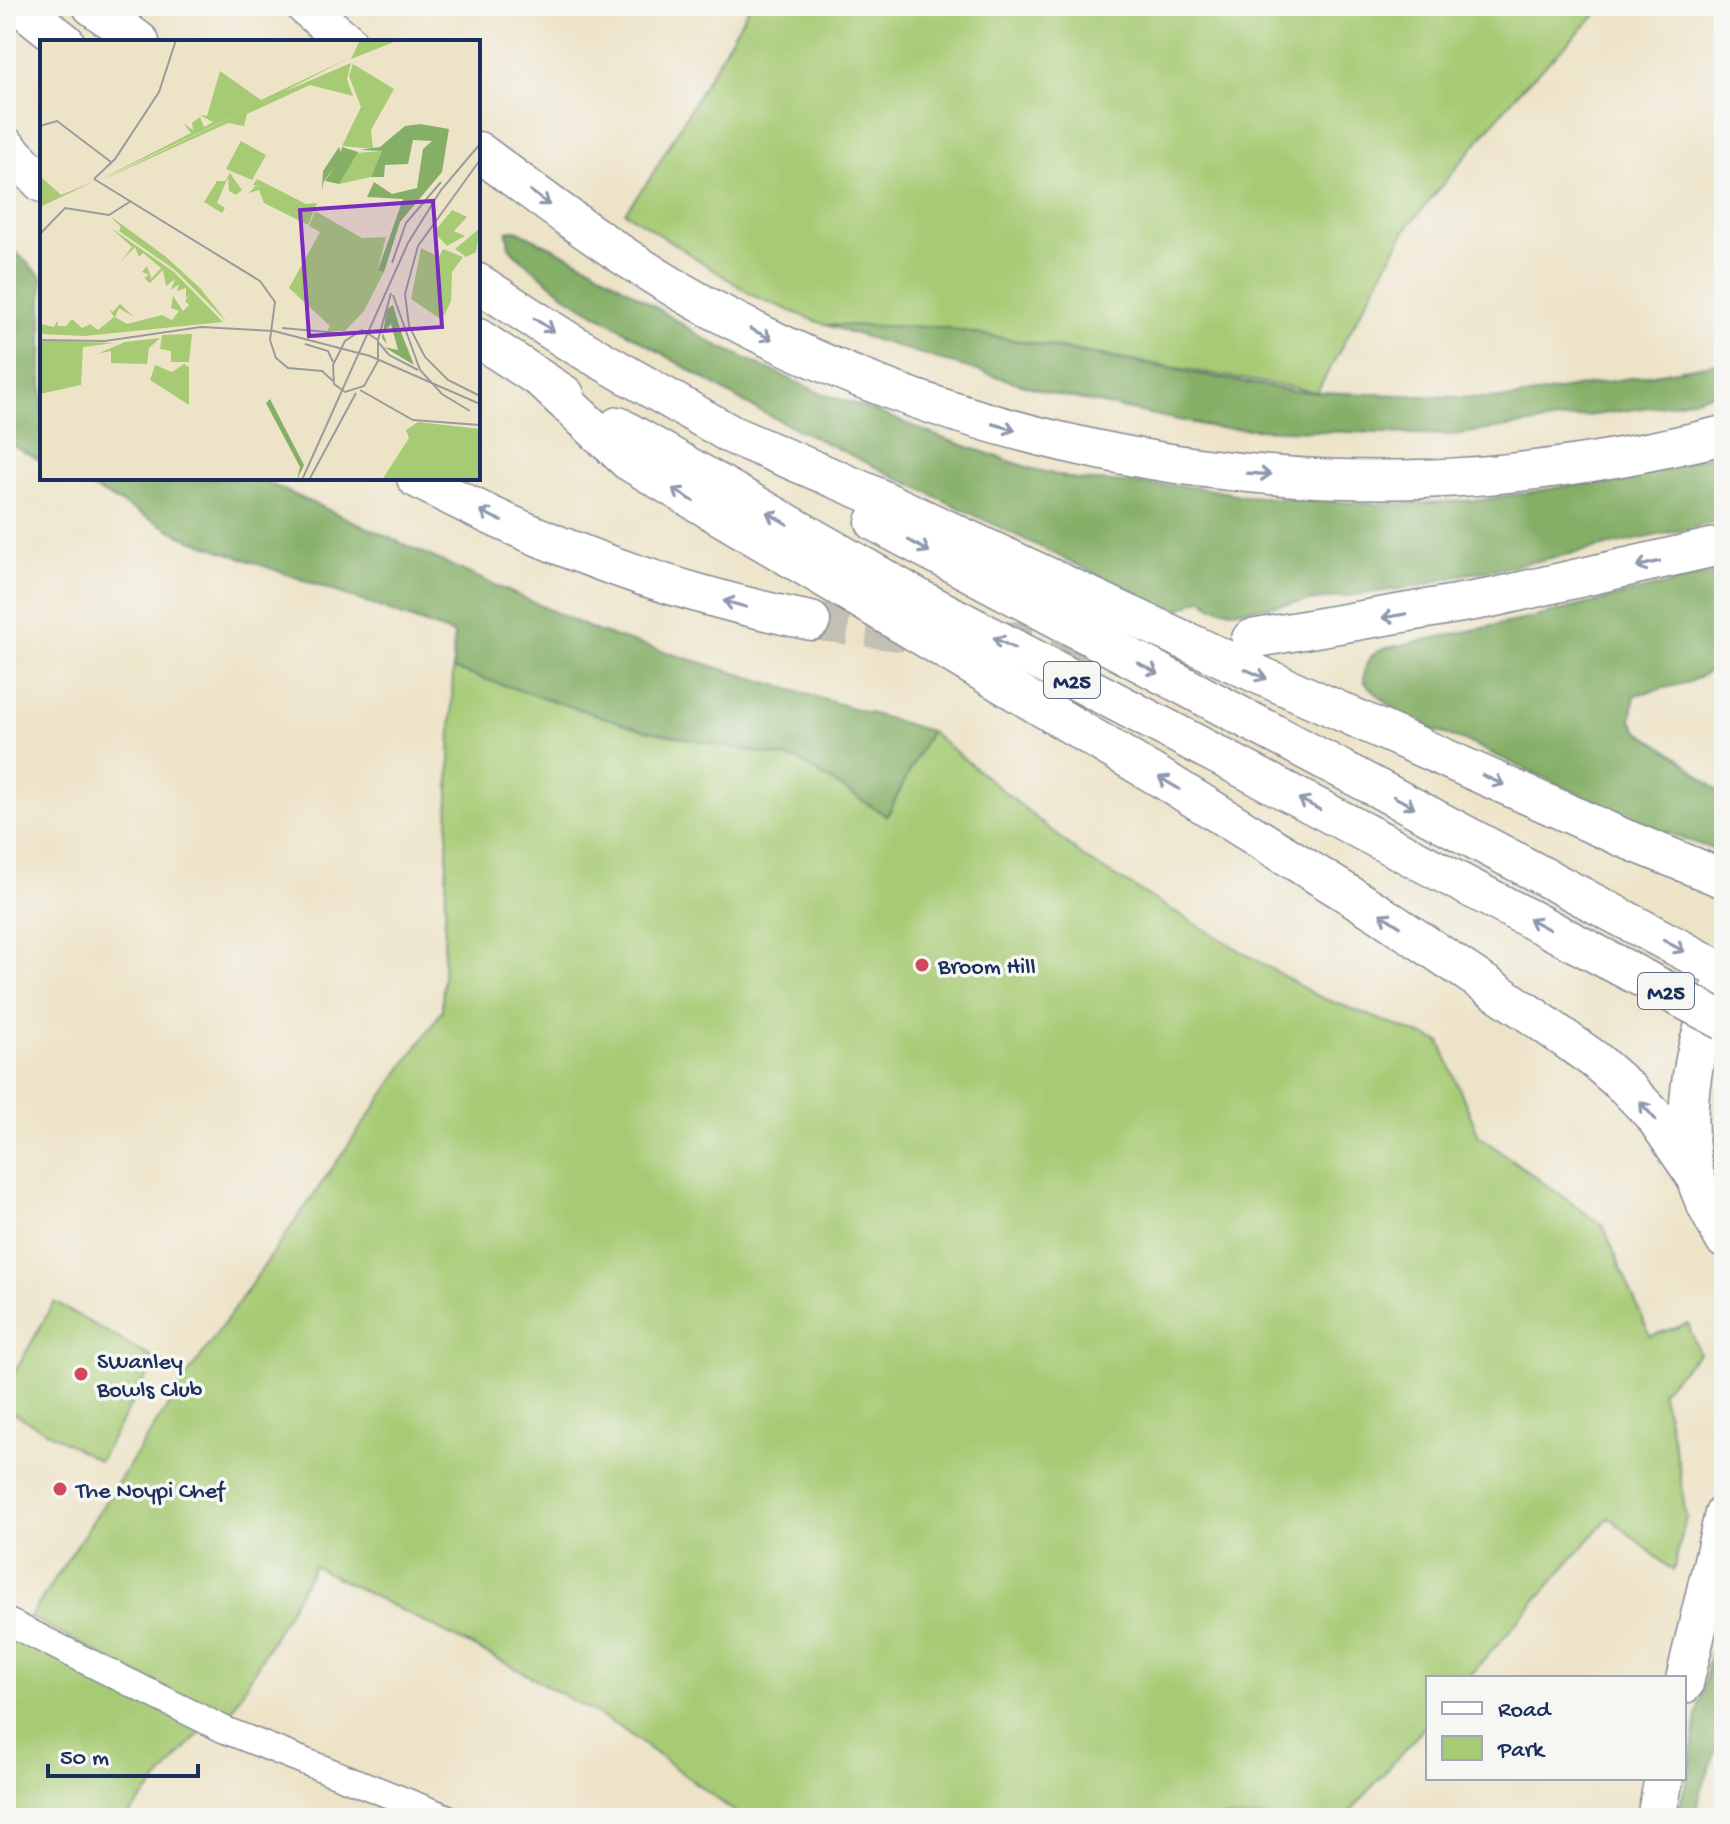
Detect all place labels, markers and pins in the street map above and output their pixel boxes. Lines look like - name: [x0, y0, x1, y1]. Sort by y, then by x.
- place label: Broom Hill: [937, 954, 1036, 983]
- marker: Broom Hill: [913, 956, 931, 974]
- place label: SWanley Bowls Club: [96, 1349, 203, 1406]
- marker: SWanley Bowls Club: [72, 1365, 90, 1383]
- place label: The Noypi Chef: [74, 1478, 226, 1507]
- marker: The Noypi Chef: [51, 1480, 69, 1498]

